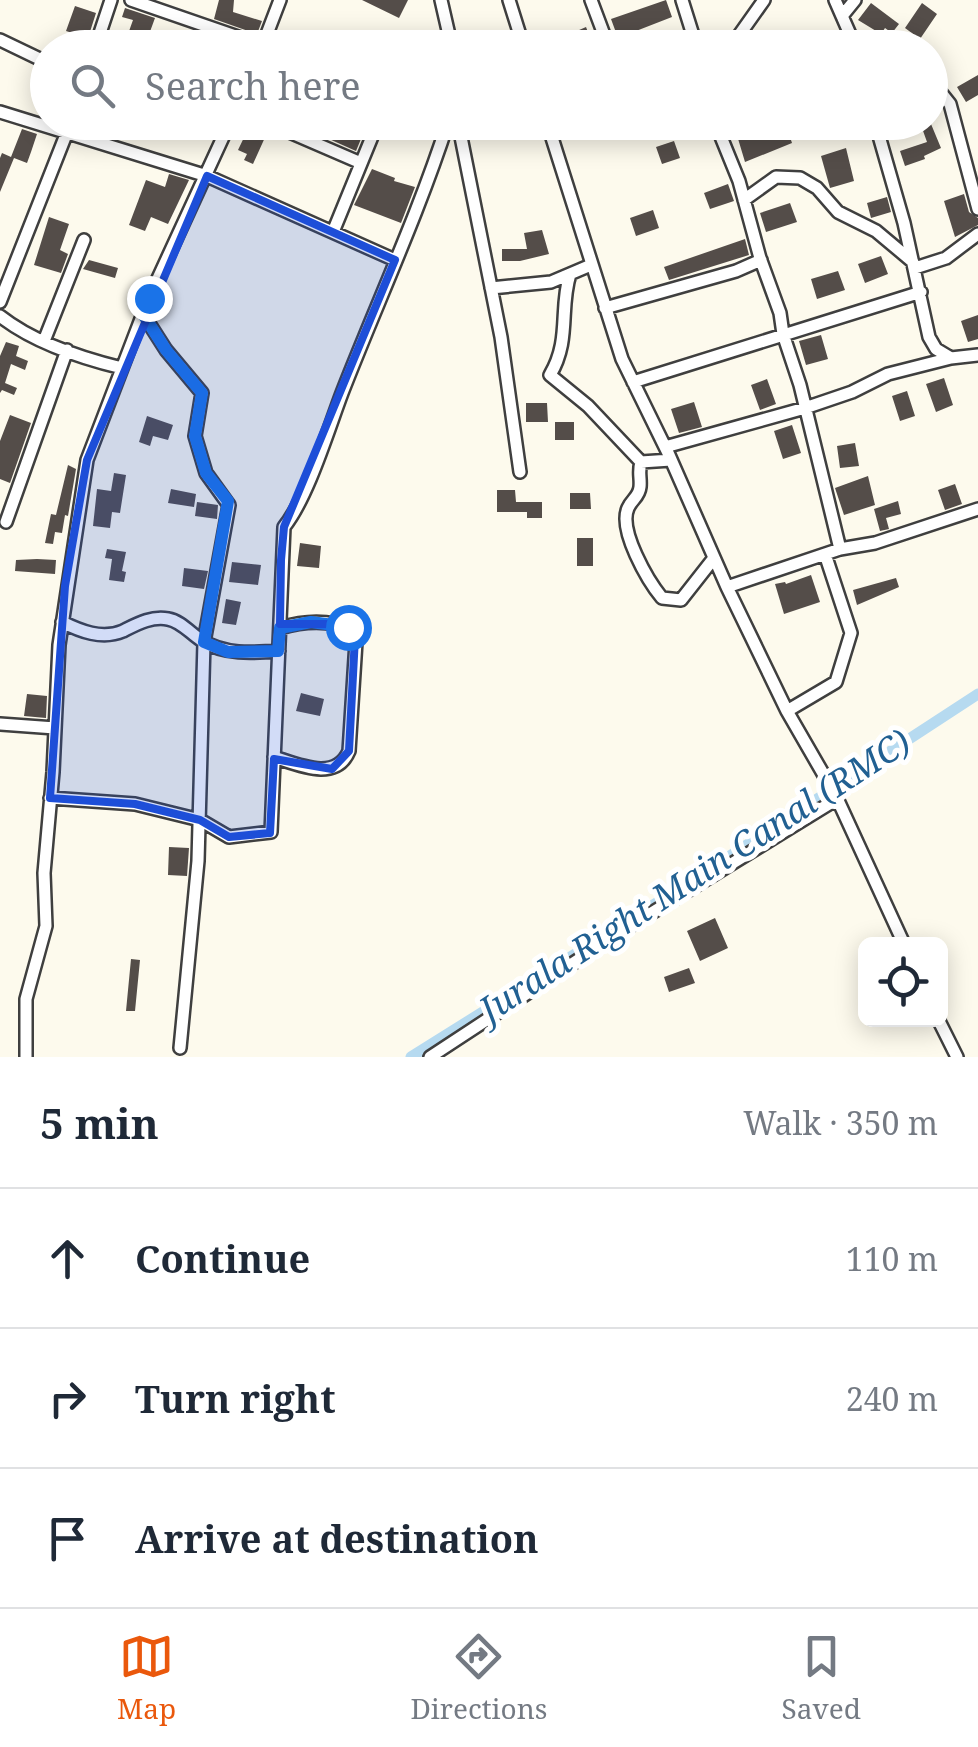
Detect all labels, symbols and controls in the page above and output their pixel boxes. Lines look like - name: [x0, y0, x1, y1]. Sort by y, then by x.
- search box: [30, 30, 948, 140]
- icon: search: [65, 58, 120, 113]
- text: Search here: [145, 59, 361, 111]
- route end: [127, 276, 173, 322]
- route start: [326, 605, 372, 651]
- water label: Jurala Right Main Canal (RMC): [465, 718, 919, 1035]
- map controls: [858, 937, 948, 1027]
- button: locate: [858, 937, 948, 1027]
- text: 5 min: [40, 1094, 159, 1151]
- text: Walk · 350 m: [743, 1101, 938, 1144]
- icon: ahead: [40, 1231, 95, 1286]
- text: Continue: [135, 1232, 310, 1284]
- text: 110 m: [846, 1237, 938, 1280]
- icon: right: [40, 1371, 95, 1426]
- text: Turn right: [135, 1372, 336, 1424]
- text: 240 m: [846, 1377, 938, 1420]
- icon: arrive: [40, 1511, 95, 1566]
- text: Arrive at destination: [135, 1512, 539, 1564]
- tab: Map: [117, 1629, 176, 1727]
- tab: Directions: [410, 1629, 547, 1727]
- tab: Saved: [782, 1629, 861, 1727]

